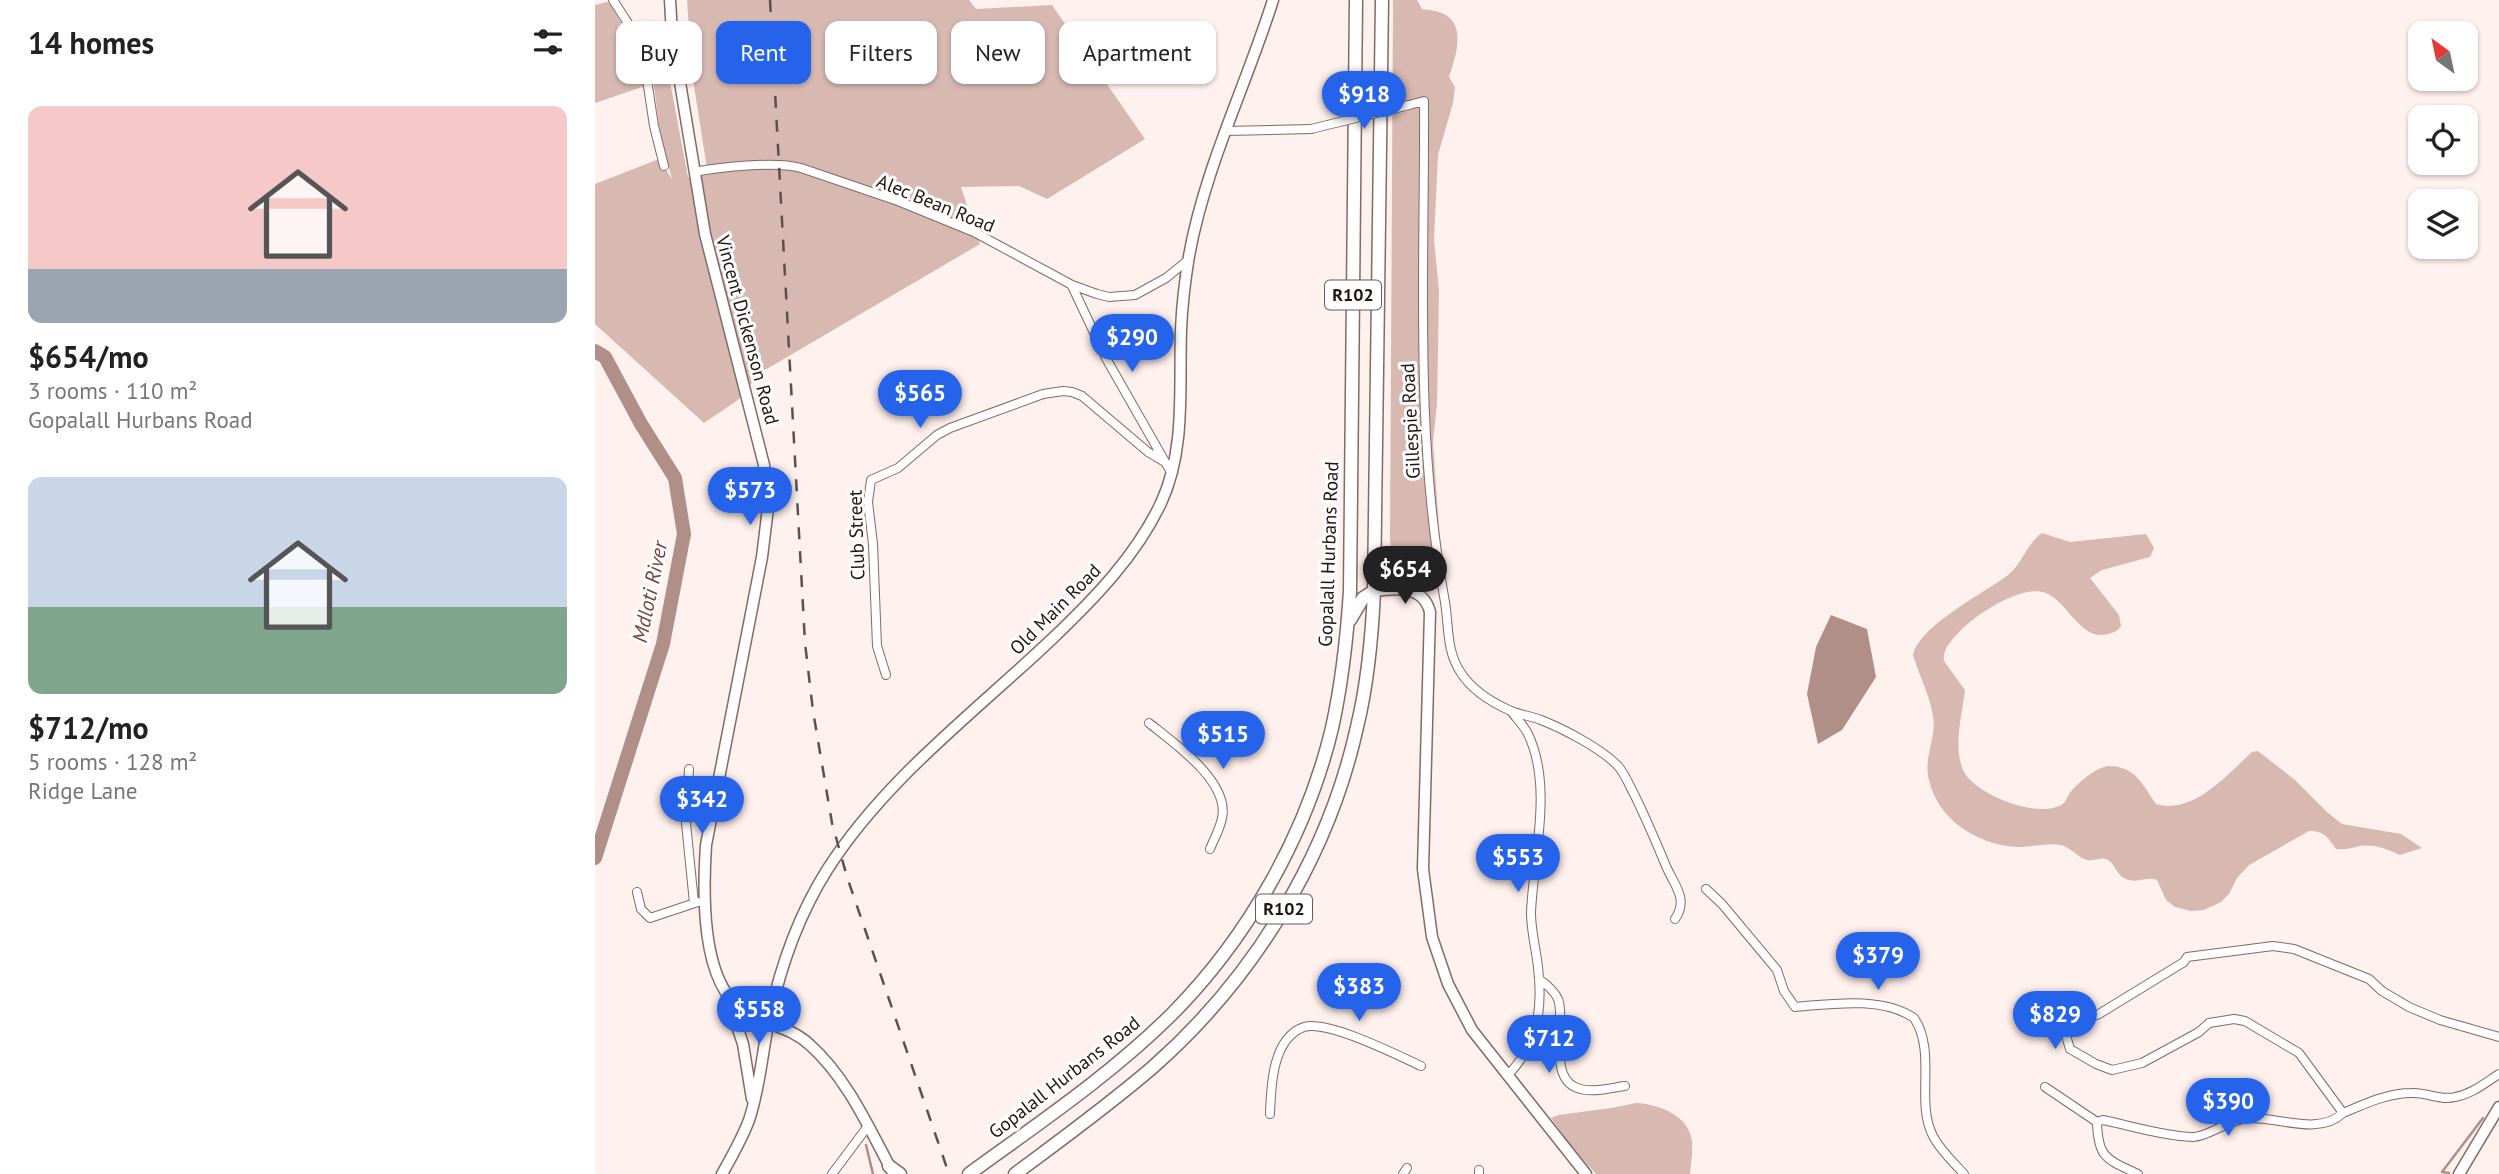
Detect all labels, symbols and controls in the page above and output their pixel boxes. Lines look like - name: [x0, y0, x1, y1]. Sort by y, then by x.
- chip: Buy: [616, 21, 702, 84]
- chip: Rent: [716, 21, 811, 84]
- chip: Filters: [825, 21, 937, 84]
- chip: New: [951, 21, 1045, 84]
- chip: Apartment: [1059, 21, 1216, 84]
- north arrow: [2408, 21, 2478, 91]
- map controls: [2408, 21, 2478, 259]
- text: 14 homes: [28, 23, 154, 62]
- icon: filters: [529, 23, 567, 61]
- pin: $918: [1323, 72, 1405, 131]
- text: $918: [1338, 79, 1390, 108]
- button: locate: [2408, 105, 2478, 175]
- icon: home: [235, 151, 361, 277]
- street label: Alec Bean Road: [873, 168, 999, 238]
- button: layers: [2408, 189, 2478, 259]
- street label: Vincent Dickenson Road: [711, 232, 785, 427]
- road number: R102: [1325, 281, 1381, 310]
- pin: $290: [1091, 314, 1173, 374]
- text: $290: [1106, 322, 1158, 351]
- text: $654/mo: [28, 337, 149, 376]
- street label: Gillespie Road: [1395, 363, 1425, 479]
- pin: $565: [879, 370, 961, 430]
- text: 3 rooms · 110 m²: [28, 376, 197, 405]
- text: $565: [894, 378, 946, 407]
- text: Gopalall Hurbans Road: [28, 405, 253, 434]
- street label: Gopalall Hurbans Road: [1313, 461, 1343, 647]
- pin: $573: [709, 468, 791, 527]
- text: $573: [724, 475, 776, 504]
- street label: Club Street: [842, 489, 870, 581]
- icon: home: [235, 522, 361, 648]
- water label: Mdloti River: [626, 537, 674, 645]
- pin: $654: [1364, 546, 1446, 606]
- text: $654: [1379, 554, 1431, 583]
- street label: Old Main Road: [1004, 558, 1106, 660]
- text: $712/mo: [28, 708, 149, 747]
- pin: $515: [1182, 712, 1264, 771]
- text: $515: [1197, 719, 1249, 748]
- text: 5 rooms · 128 m²: [28, 747, 197, 776]
- text: Ridge Lane: [28, 776, 138, 805]
- pin: $342: [661, 776, 743, 836]
- text: $342: [676, 784, 728, 813]
- pin: $553: [1477, 834, 1559, 894]
- text: $553: [1492, 842, 1544, 871]
- road number: R102: [1256, 894, 1312, 924]
- pin: $379: [1837, 932, 1919, 992]
- text: $379: [1852, 940, 1904, 969]
- pin: $383: [1318, 964, 1400, 1023]
- text: $383: [1333, 971, 1385, 1000]
- pin: $558: [718, 986, 800, 1046]
- pin: $829: [2014, 992, 2096, 1051]
- text: $558: [733, 994, 785, 1023]
- text: $829: [2029, 999, 2081, 1028]
- street label: Gopalall Hurbans Road: [984, 1010, 1144, 1144]
- pin: $712: [1508, 1016, 1590, 1075]
- text: $712: [1523, 1023, 1575, 1052]
- pin: $390: [2187, 1078, 2269, 1138]
- text: $390: [2202, 1086, 2254, 1115]

